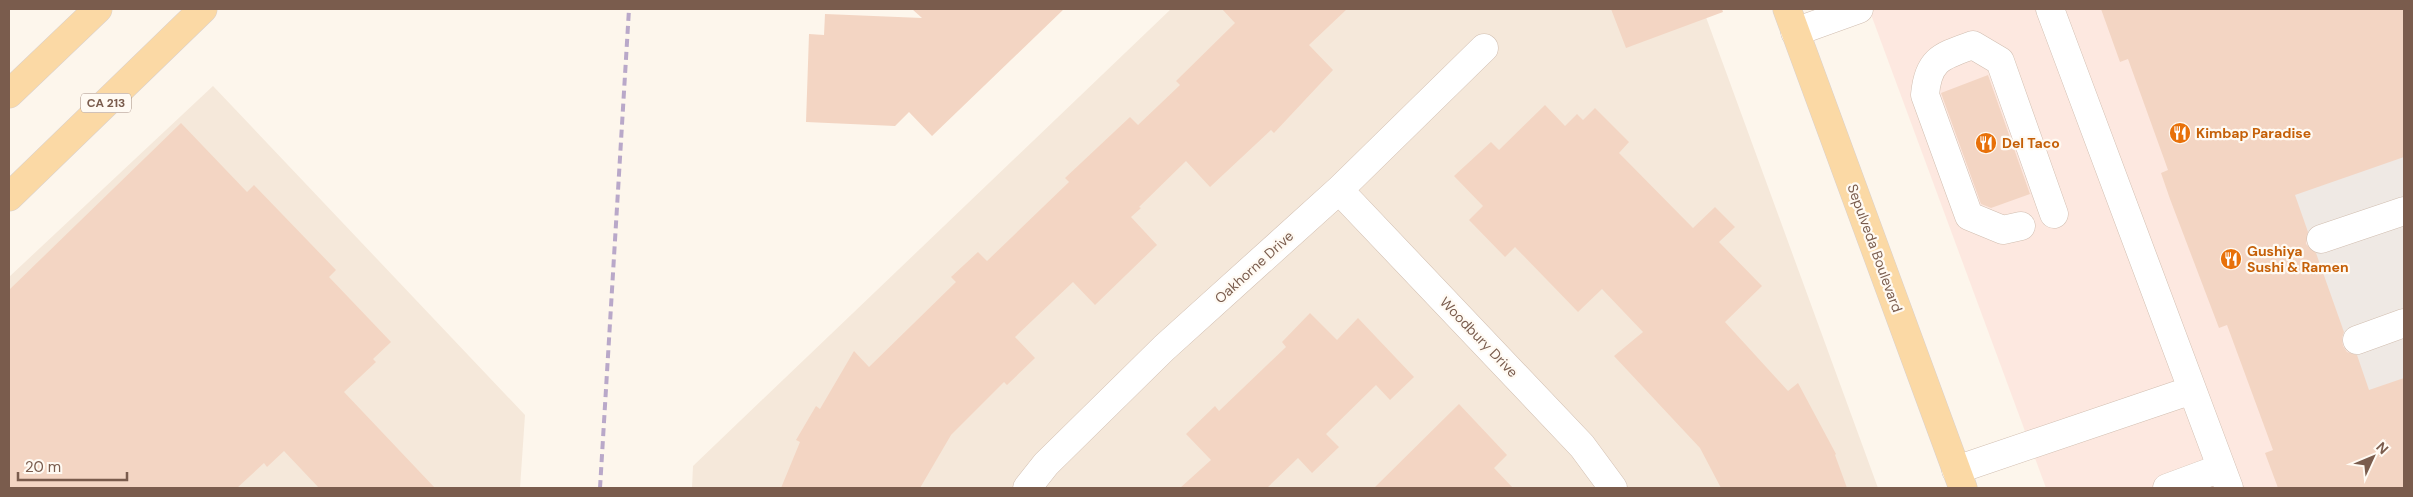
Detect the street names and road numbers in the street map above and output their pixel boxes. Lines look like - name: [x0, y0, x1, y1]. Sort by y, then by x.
- road number: CA 213: [81, 94, 131, 112]
- street label: Sepulveda Boulevard: [1843, 181, 1907, 315]
- street label: Oakhorne Drive: [1211, 227, 1297, 307]
- street label: Woodbury Drive: [1436, 293, 1522, 381]

